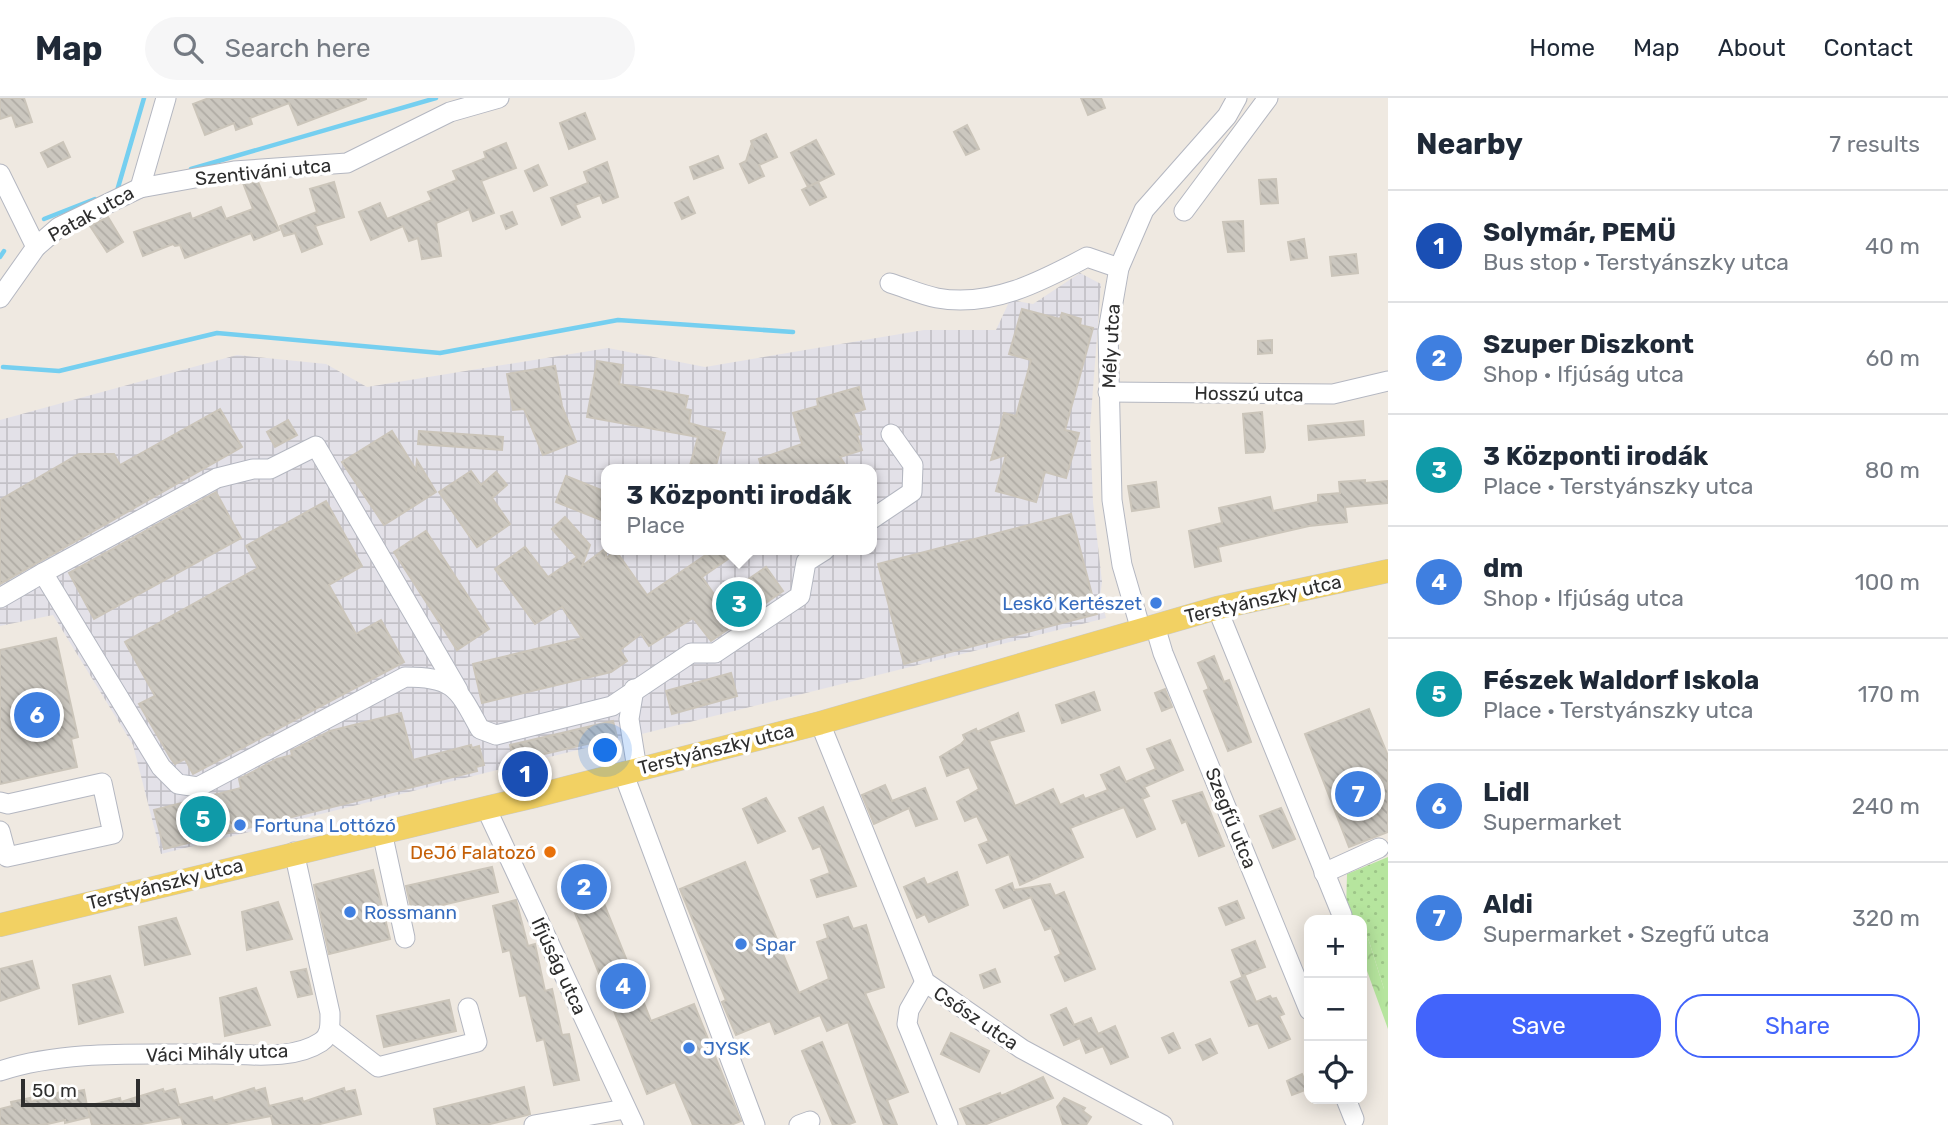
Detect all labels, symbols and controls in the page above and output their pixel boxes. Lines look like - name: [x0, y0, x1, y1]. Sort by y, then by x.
- search box: [145, 17, 635, 80]
- text: Map: [35, 29, 103, 68]
- icon: search: [169, 29, 207, 67]
- text: Search here: [225, 33, 370, 64]
- text: Home: [1529, 34, 1595, 62]
- text: Map: [1633, 34, 1680, 62]
- text: About: [1718, 34, 1786, 62]
- text: Contact: [1824, 34, 1913, 62]
- text: Nearby: [1416, 126, 1523, 162]
- text: 7 results: [1829, 130, 1920, 158]
- street label: Szentiváni utca: [194, 153, 332, 191]
- street label: Patak utca: [44, 181, 138, 247]
- text: Solymár, PEMÜ: [1483, 217, 1676, 248]
- text: 1: [1433, 232, 1445, 260]
- text: 40 m: [1865, 232, 1920, 260]
- text: Bus stop · Terstyánszky utca: [1483, 248, 1789, 276]
- street label: Mély utca: [1097, 303, 1125, 389]
- text: Szuper Diszkont: [1483, 329, 1694, 360]
- text: 2: [1432, 344, 1446, 372]
- text: 60 m: [1865, 344, 1920, 372]
- text: Shop · Ifjúság utca: [1483, 360, 1684, 388]
- street label: Hosszú utca: [1194, 382, 1304, 406]
- text: 3 Központi irodák: [1483, 441, 1708, 472]
- text: 3: [1431, 456, 1447, 484]
- text: 80 m: [1865, 456, 1920, 484]
- popup: [601, 464, 877, 555]
- text: Place · Terstyánszky utca: [1483, 472, 1754, 500]
- text: 3 Központi irodák: [626, 480, 852, 511]
- text: Place: [626, 511, 685, 539]
- text: dm: [1483, 553, 1523, 584]
- text: 4: [1431, 568, 1447, 596]
- text: 100 m: [1855, 568, 1920, 596]
- street label: Terstyánszky utca: [1183, 570, 1343, 628]
- pin: 3: [716, 578, 762, 630]
- text: Shop · Ifjúság utca: [1483, 584, 1684, 612]
- place label: Leskó Kertészet: [1002, 592, 1143, 615]
- marker: Leskó Kertészet: [1148, 595, 1164, 611]
- text: Fészek Waldorf Iskola: [1483, 665, 1759, 696]
- text: 5: [1432, 680, 1446, 708]
- text: 170 m: [1858, 680, 1920, 708]
- pin: 6: [14, 689, 60, 741]
- text: Place · Terstyánszky utca: [1483, 696, 1754, 724]
- street label: Terstyánszky utca: [636, 718, 796, 780]
- your location: [588, 733, 622, 767]
- pin: 1: [502, 748, 548, 800]
- street label: Szegfű utca: [1200, 764, 1262, 872]
- pin: 7: [1335, 768, 1381, 820]
- text: Lidl: [1483, 777, 1530, 808]
- text: 6: [1432, 792, 1446, 820]
- text: 240 m: [1852, 792, 1920, 820]
- pin: 5: [180, 793, 226, 845]
- text: Supermarket: [1483, 808, 1621, 836]
- place label: Fortuna Lottózó: [254, 814, 396, 837]
- marker: Fortuna Lottózó: [232, 817, 248, 833]
- place label: DeJó Falatozó: [410, 841, 536, 864]
- marker: DeJó Falatozó: [542, 844, 558, 860]
- street label: Terstyánszky utca: [85, 853, 245, 915]
- pin: 2: [561, 861, 607, 913]
- text: Aldi: [1483, 889, 1533, 920]
- place label: Rossmann: [364, 901, 457, 924]
- marker: Rossmann: [342, 904, 358, 920]
- text: 7: [1432, 904, 1446, 932]
- text: 320 m: [1852, 904, 1920, 932]
- street label: Ifjúság utca: [526, 914, 592, 1018]
- map controls: [1304, 915, 1367, 1104]
- button: +: [1304, 915, 1367, 978]
- text: Supermarket · Szegfű utca: [1483, 920, 1769, 948]
- place label: Spar: [755, 933, 797, 956]
- marker: Spar: [733, 936, 749, 952]
- pin: 4: [600, 960, 646, 1012]
- button: −: [1304, 978, 1367, 1041]
- street label: Csősz utca: [929, 981, 1023, 1055]
- button: Save: [1416, 994, 1661, 1058]
- button: Share: [1675, 994, 1920, 1058]
- place label: JYSK: [703, 1037, 751, 1060]
- street label: Váci Mihály utca: [145, 1039, 289, 1067]
- marker: JYSK: [681, 1040, 697, 1056]
- button: locate: [1304, 1041, 1367, 1104]
- scale bar: [21, 1076, 140, 1108]
- text: 50 m: [32, 1079, 77, 1102]

